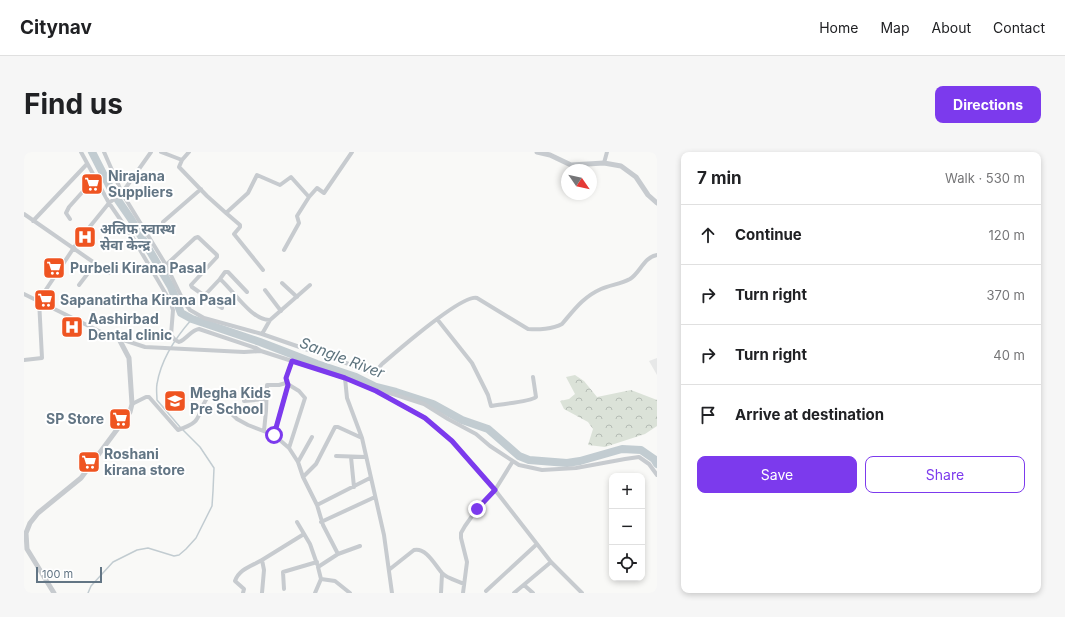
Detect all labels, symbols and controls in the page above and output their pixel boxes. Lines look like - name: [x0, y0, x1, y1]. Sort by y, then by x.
- text: Citynav: [20, 16, 92, 39]
- text: Home: [819, 19, 858, 36]
- text: Map: [880, 19, 910, 36]
- text: About: [932, 19, 971, 36]
- text: Contact: [993, 19, 1045, 36]
- button: Directions: [935, 86, 1041, 123]
- text: Find us: [24, 87, 123, 121]
- north arrow: [561, 164, 597, 200]
- place label: Nirajana Suppliers: [108, 167, 173, 200]
- text: 7 min: [697, 168, 742, 188]
- text: Walk · 530 m: [945, 170, 1025, 186]
- supermarket icon: Nirajana Suppliers: [79, 171, 105, 197]
- place label: अलिफ स्वास्थ सेवा केन्द्र: [100, 220, 176, 253]
- hospital icon: अलिफ स्वास्थ सेवा केन्द्र: [72, 224, 98, 250]
- icon: ahead: [697, 224, 719, 246]
- text: Continue: [735, 225, 802, 244]
- text: 120 m: [989, 227, 1025, 243]
- supermarket icon: Purbeli Kirana Pasal: [41, 255, 67, 281]
- place label: Purbeli Kirana Pasal: [70, 259, 206, 276]
- icon: right: [697, 284, 719, 306]
- text: Turn right: [735, 285, 807, 304]
- supermarket icon: Sapanatirtha Kirana Pasal: [32, 287, 58, 313]
- text: 370 m: [987, 287, 1025, 303]
- place label: Sapanatirtha Kirana Pasal: [60, 291, 236, 308]
- place label: Aashirbad Dental clinic: [88, 310, 172, 343]
- hospital icon: Aashirbad Dental clinic: [59, 314, 85, 340]
- water label: Sangle River: [297, 333, 387, 382]
- icon: right: [697, 344, 719, 366]
- text: Turn right: [735, 345, 807, 364]
- text: 40 m: [993, 347, 1025, 363]
- place label: Megha Kids Pre School: [190, 384, 271, 417]
- school or university icon: Megha Kids Pre School: [162, 388, 188, 414]
- icon: arrive: [697, 404, 719, 426]
- text: Arrive at destination: [735, 405, 884, 424]
- supermarket icon: SP Store: [107, 406, 133, 432]
- place label: SP Store: [46, 410, 104, 427]
- route start: [265, 426, 283, 444]
- place label: Roshani kirana store: [104, 445, 185, 478]
- supermarket icon: Roshani kirana store: [76, 449, 102, 475]
- button: Save: [697, 456, 857, 493]
- button: Share: [865, 456, 1025, 493]
- map controls: [609, 473, 645, 581]
- button: +: [609, 473, 645, 509]
- route end: [468, 500, 486, 518]
- button: −: [609, 509, 645, 545]
- button: locate: [609, 545, 645, 581]
- scale bar: [36, 565, 102, 584]
- text: 100 m: [42, 567, 73, 581]

